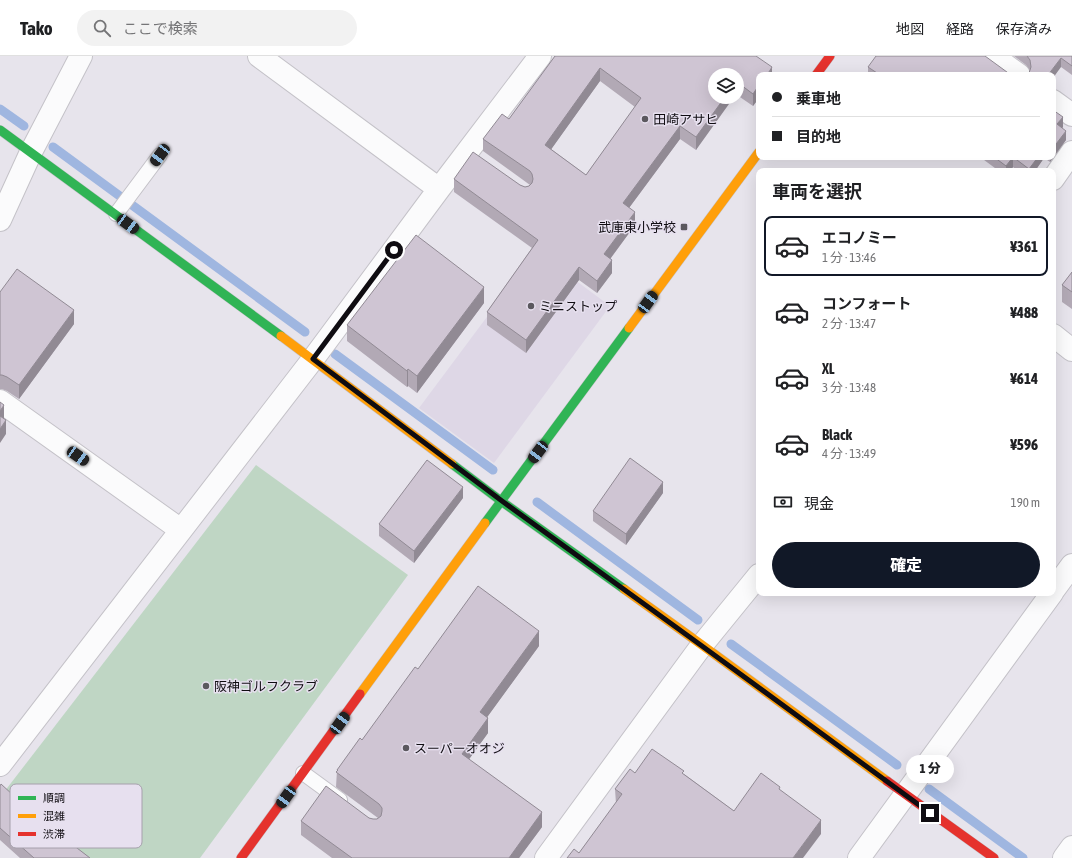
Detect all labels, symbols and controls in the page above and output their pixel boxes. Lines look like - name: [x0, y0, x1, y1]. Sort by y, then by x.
- search box: [77, 10, 357, 46]
- text: Tako: [20, 17, 53, 39]
- icon: search: [91, 17, 113, 39]
- text: ここで検索: [123, 20, 198, 37]
- text: 地図: [896, 21, 924, 37]
- text: 経路: [946, 21, 974, 37]
- text: 保存済み: [996, 21, 1052, 37]
- map controls: [708, 68, 744, 104]
- button: layers: [708, 68, 744, 104]
- text: 乗車地: [796, 90, 841, 107]
- place label: 田崎アサヒ: [653, 112, 718, 127]
- marker: 田崎アサヒ: [640, 114, 650, 124]
- text: 目的地: [796, 128, 841, 145]
- car: [148, 142, 172, 168]
- text: 車両を選択: [772, 181, 862, 202]
- car: [115, 212, 141, 236]
- place label: 武庫東小学校: [598, 220, 676, 235]
- marker: 武庫東小学校: [679, 222, 689, 232]
- icon: car: [774, 228, 810, 264]
- text: エコノミー: [822, 229, 897, 246]
- text: ¥361: [1010, 238, 1038, 255]
- route start: [385, 241, 403, 259]
- text: 1 分 · 13:46: [822, 250, 876, 265]
- car: [636, 289, 660, 315]
- icon: car: [774, 294, 810, 330]
- text: コンフォート: [822, 295, 912, 312]
- place label: ミニストップ: [539, 299, 617, 314]
- marker: ミニストップ: [526, 301, 536, 311]
- text: ¥488: [1010, 304, 1038, 321]
- text: 2 分 · 13:47: [822, 316, 876, 331]
- icon: car: [774, 360, 810, 396]
- text: XL: [822, 360, 835, 377]
- text: ¥614: [1010, 370, 1038, 387]
- text: 3 分 · 13:48: [822, 380, 876, 395]
- icon: car: [774, 426, 810, 462]
- text: Black: [822, 426, 852, 443]
- text: ¥596: [1010, 436, 1038, 453]
- car: [526, 439, 550, 465]
- car: [65, 444, 91, 468]
- text: 4 分 · 13:49: [822, 446, 876, 461]
- icon: cash: [772, 491, 794, 513]
- text: 現金: [804, 495, 834, 512]
- text: 190 m: [1011, 495, 1040, 510]
- button: 確定: [772, 542, 1040, 588]
- place label: 阪神ゴルフクラブ: [214, 679, 318, 694]
- marker: 阪神ゴルフクラブ: [201, 681, 211, 691]
- car: [328, 710, 352, 736]
- place label: スーパーオオジ: [414, 741, 505, 756]
- marker: スーパーオオジ: [401, 743, 411, 753]
- callout: 1 分: [906, 755, 954, 783]
- text: 1 分: [920, 761, 940, 776]
- legend: [10, 784, 142, 848]
- car: [274, 784, 298, 810]
- text: 順調: [43, 792, 65, 804]
- route end: [921, 804, 939, 822]
- text: 混雑: [43, 810, 65, 822]
- text: 渋滞: [43, 828, 65, 840]

